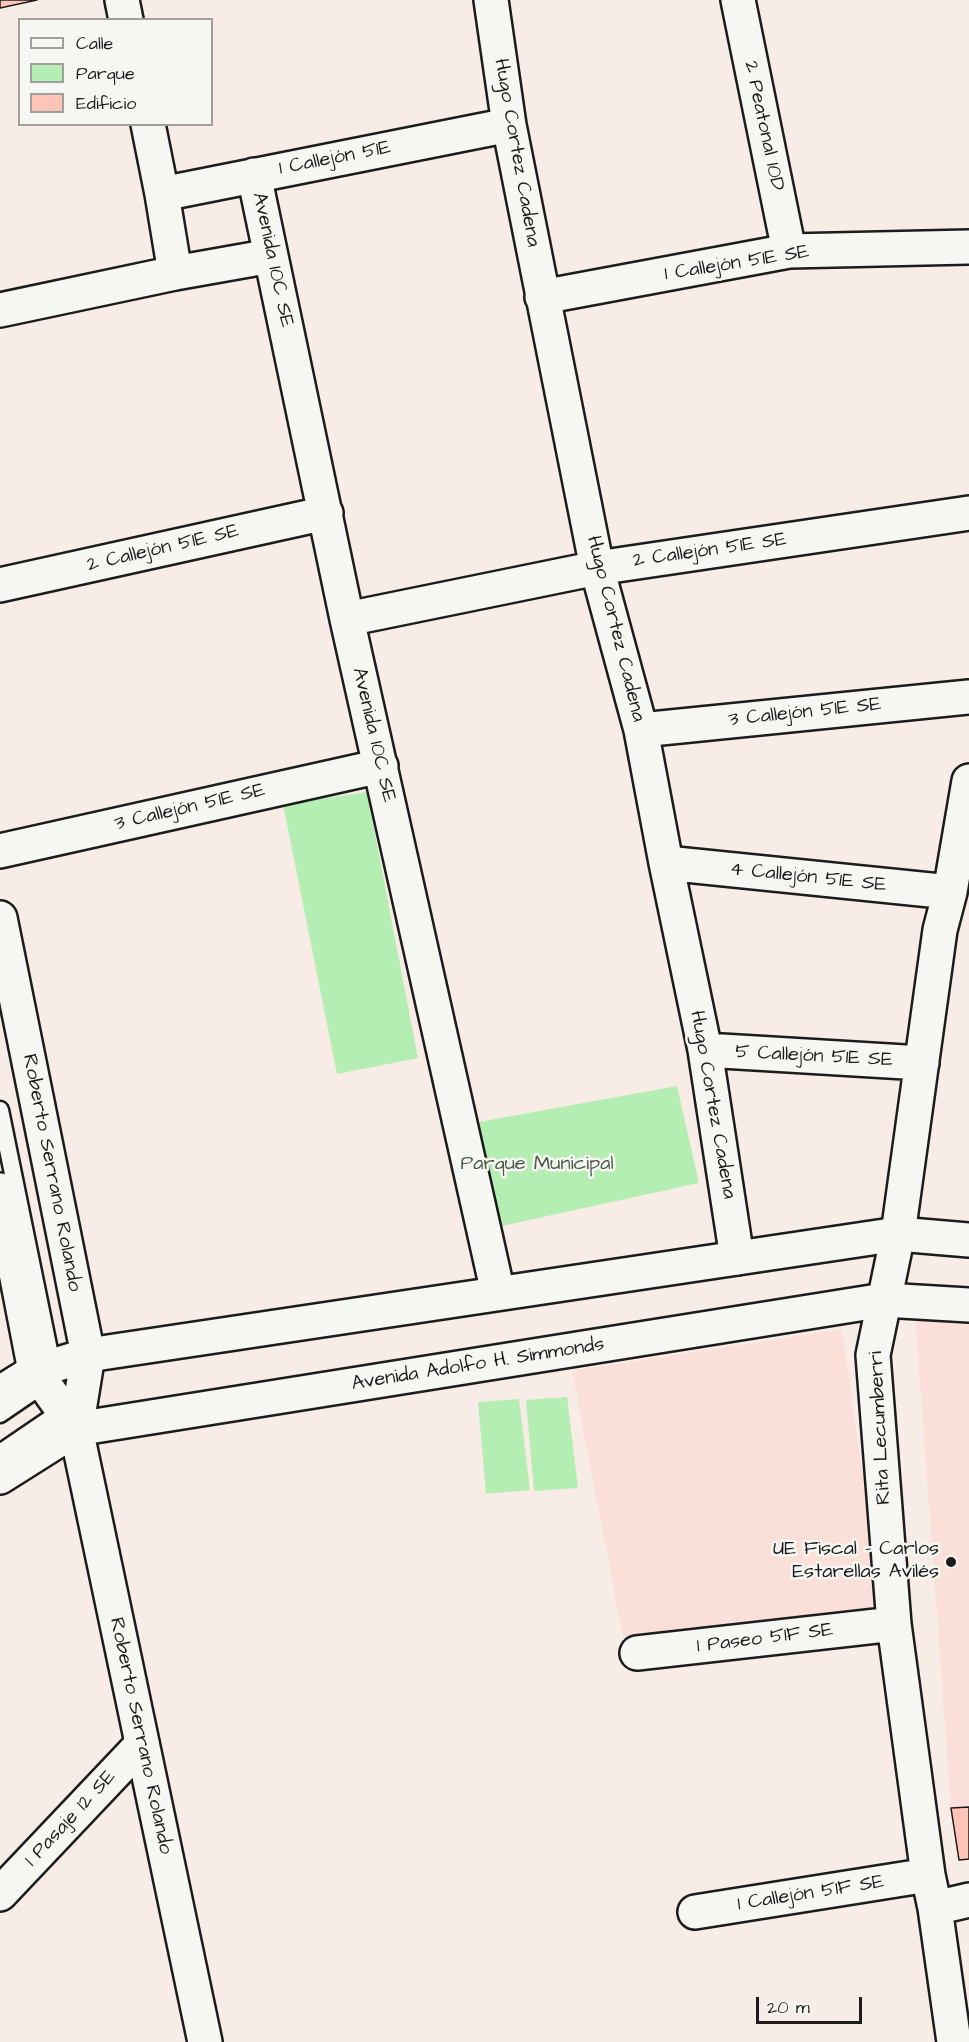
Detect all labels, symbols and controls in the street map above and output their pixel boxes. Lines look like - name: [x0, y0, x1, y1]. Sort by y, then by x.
- legend: [18, 18, 213, 126]
- text: Calle: [76, 31, 113, 56]
- street label: Hugo Cortez Cadena: [488, 57, 544, 249]
- street label: 2 Peatonal 10D: [738, 59, 788, 193]
- text: Parque: [76, 61, 135, 86]
- text: Edificio: [76, 91, 136, 116]
- street label: 1 Callejón 51E: [277, 136, 393, 182]
- street label: Avenida 10C SE: [246, 190, 298, 330]
- street label: 1 Callejón 51E SE: [663, 241, 811, 287]
- street label: 2 Callejón 51E SE: [85, 520, 241, 578]
- street label: 2 Callejón 51E SE: [632, 528, 788, 574]
- street label: Hugo Cortez Cadena: [580, 534, 650, 724]
- street label: Avenida 10C SE: [346, 665, 400, 805]
- street label: 3 Callejón 51E SE: [727, 693, 883, 733]
- street label: 3 Callejón 51E SE: [112, 779, 268, 837]
- street label: 4 Callejón 51E SE: [729, 858, 887, 898]
- street label: Hugo Cortez Cadena: [684, 1009, 740, 1201]
- street label: 5 Callejón 51E SE: [735, 1041, 893, 1073]
- street label: Roberto Serrano Rolando: [16, 1052, 86, 1294]
- park label: Parque Municipal: [460, 1153, 614, 1177]
- street label: Avenida Adolfo H. Simmonds: [350, 1333, 606, 1397]
- street label: Rita Lecumberri: [865, 1351, 897, 1505]
- place label: UE Fiscal - Carlos Estarellas Avilés: [773, 1538, 939, 1585]
- marker: UE Fiscal - Carlos Estarellas Avilés: [944, 1555, 958, 1569]
- street label: Roberto Serrano Rolando: [103, 1615, 177, 1857]
- street label: 1 Paseo 51F SE: [696, 1619, 834, 1659]
- street label: 1 Pasaje 12 SE: [20, 1766, 122, 1872]
- street label: 1 Callejón 51F SE: [736, 1871, 886, 1917]
- scale bar: [759, 1985, 866, 2023]
- text: 20 m: [767, 1995, 810, 2020]

